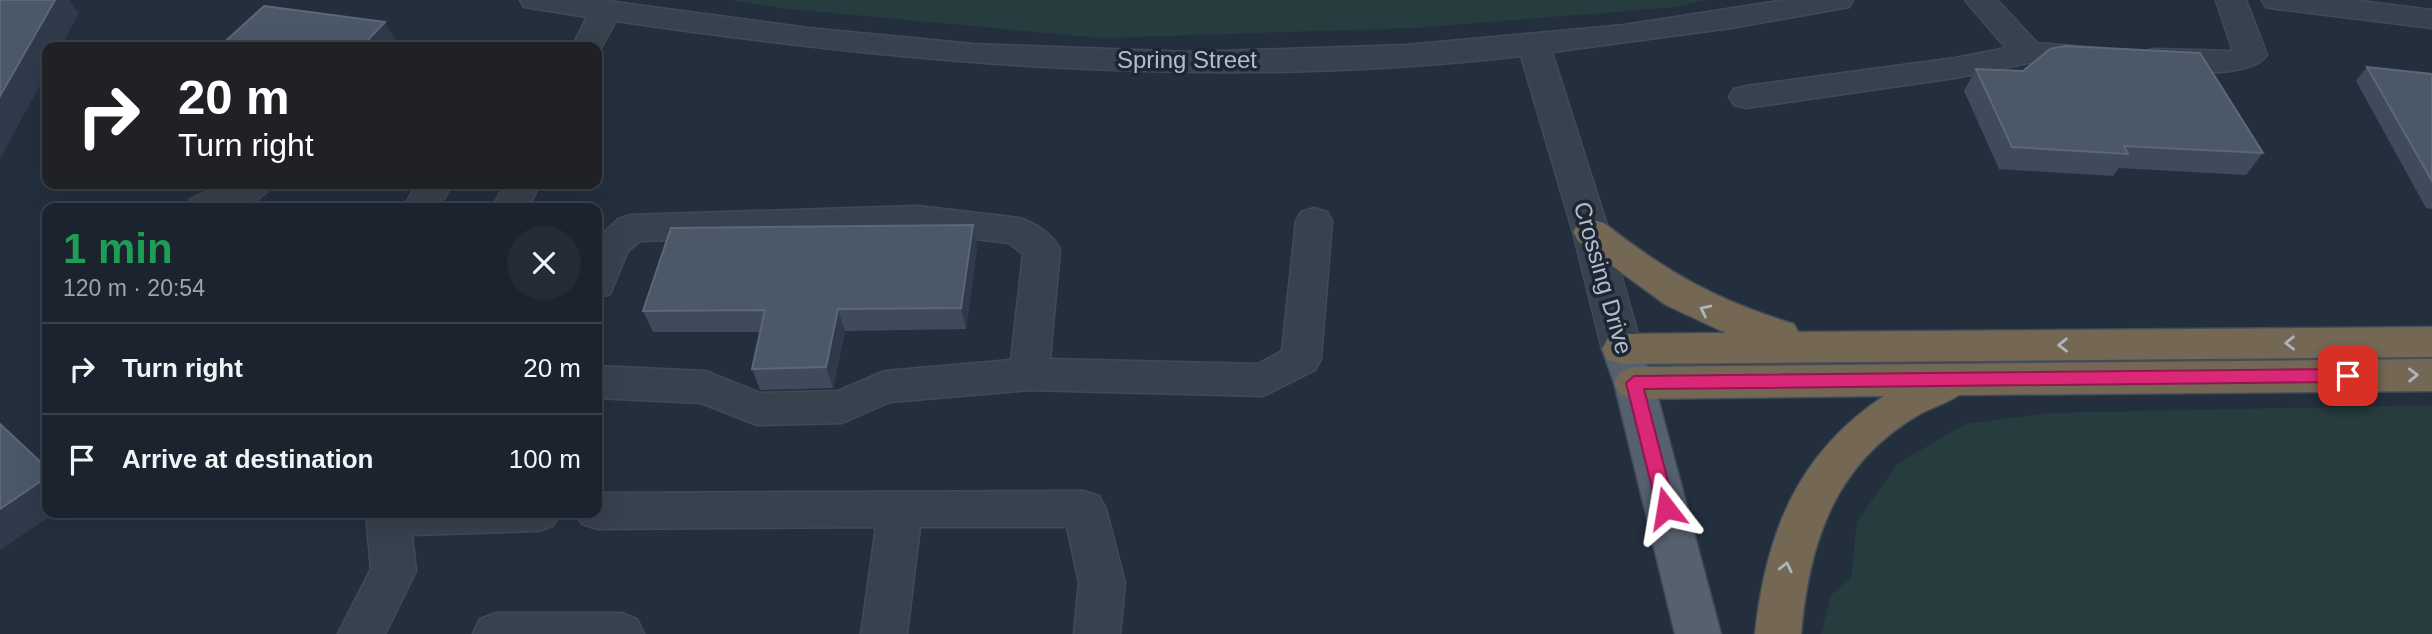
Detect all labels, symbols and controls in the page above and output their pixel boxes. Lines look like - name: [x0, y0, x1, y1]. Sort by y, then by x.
- street label: Spring Street: [1117, 46, 1257, 73]
- icon: right: [63, 70, 154, 161]
- text: 20 m: [178, 70, 290, 124]
- text: Turn right: [178, 127, 314, 163]
- street label: Crossing Drive: [1569, 199, 1638, 357]
- text: 1 min: [63, 225, 173, 272]
- button: close: [507, 226, 581, 300]
- text: 120 m · 20:54: [63, 275, 205, 301]
- one-way arrow: [1700, 304, 1712, 318]
- one-way arrow: [2285, 335, 2295, 351]
- one-way arrow: [2057, 337, 2068, 353]
- pin: [2318, 346, 2378, 406]
- icon: right: [63, 350, 101, 388]
- text: Turn right: [122, 353, 243, 383]
- text: 20 m: [523, 353, 581, 383]
- icon: arrive: [2329, 357, 2367, 395]
- one-way arrow: [2408, 367, 2418, 383]
- icon: arrive: [63, 441, 101, 479]
- text: Arrive at destination: [122, 444, 373, 474]
- text: 100 m: [509, 444, 581, 474]
- position arrow: [1629, 471, 1703, 545]
- one-way arrow: [1778, 561, 1792, 573]

